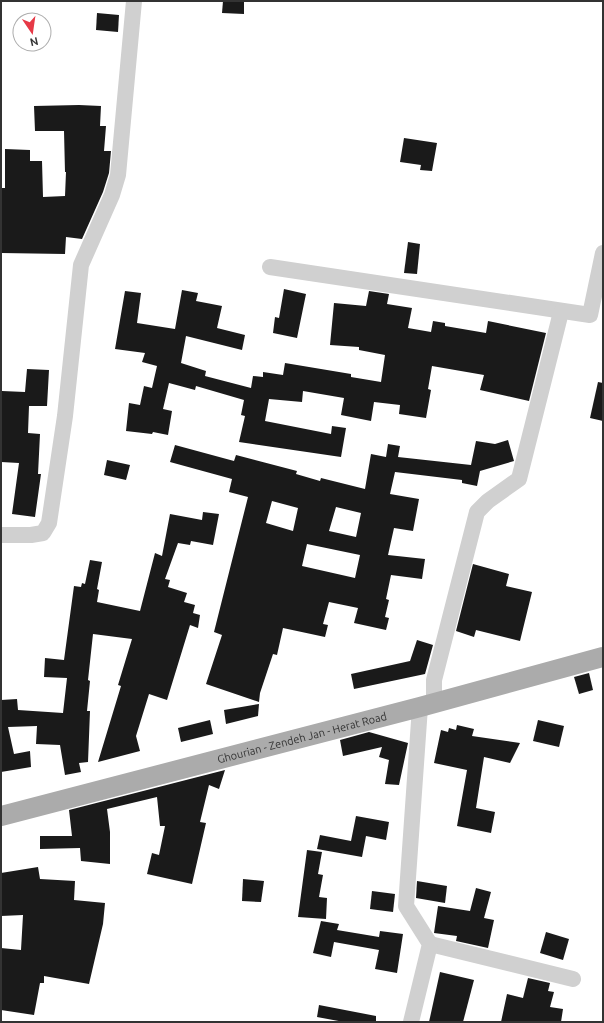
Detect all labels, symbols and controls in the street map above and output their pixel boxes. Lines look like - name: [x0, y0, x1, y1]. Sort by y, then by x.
- north arrow: [12, 12, 52, 52]
- text: N: [29, 35, 40, 49]
- street label: Ghourian - Zendeh Jan - Herat Road: [216, 710, 388, 765]

